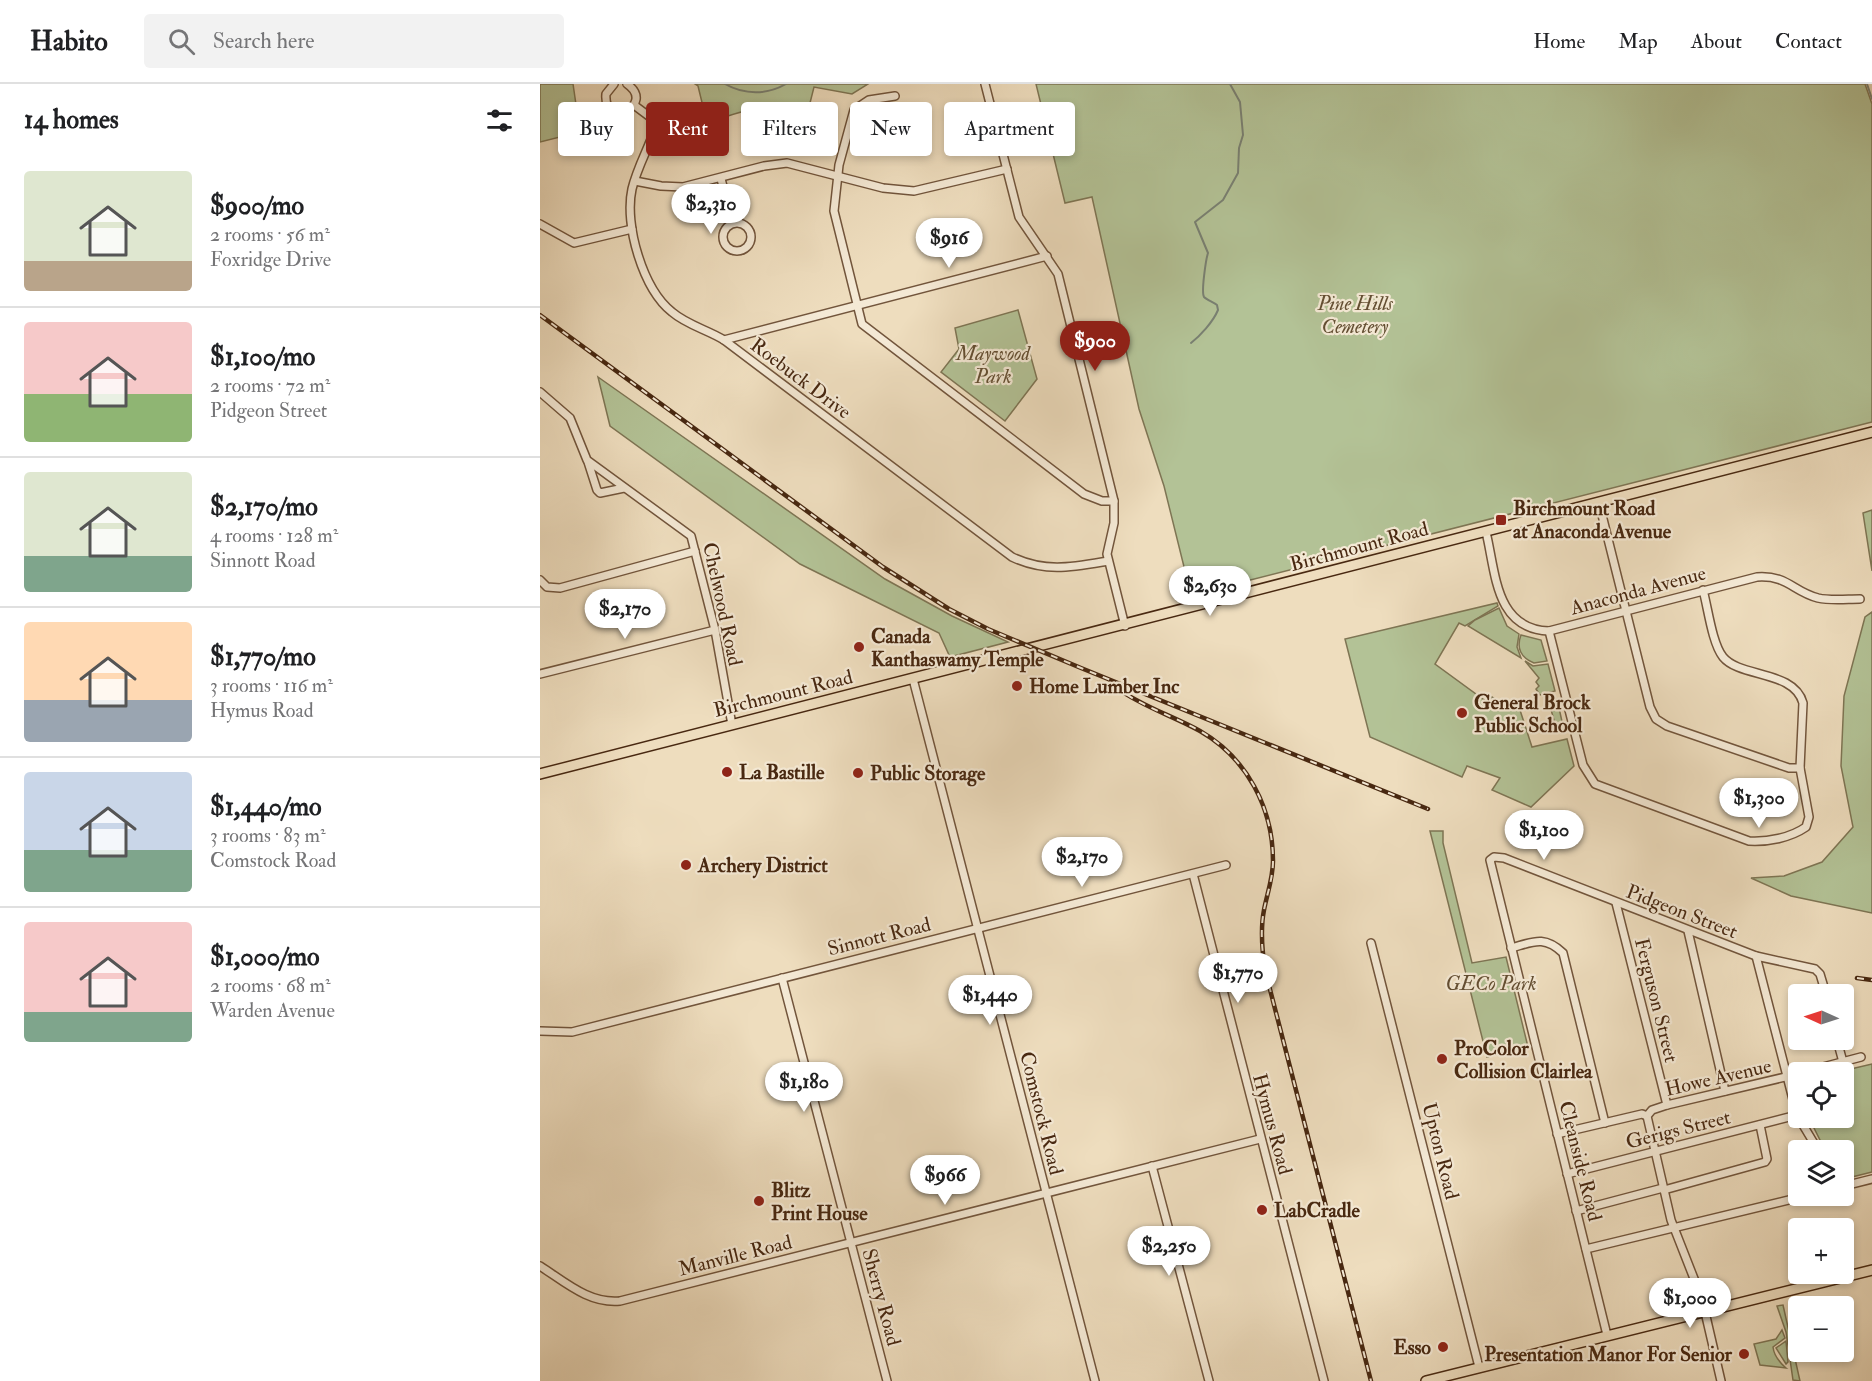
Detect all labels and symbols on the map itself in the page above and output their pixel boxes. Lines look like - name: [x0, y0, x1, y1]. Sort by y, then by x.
- pin: $2,310: [662, 184, 760, 235]
- pin: $916: [913, 218, 985, 269]
- park label: Pine Hills Cemetery: [1316, 291, 1393, 339]
- pin: $900: [1059, 321, 1131, 372]
- street label: Roebuck Drive: [745, 332, 856, 424]
- park label: Maywood Park: [955, 341, 1031, 389]
- place label: Birchmount Road at Anaconda Avenue: [1513, 496, 1672, 544]
- marker: Birchmount Road at Anaconda Avenue: [1494, 513, 1508, 527]
- street label: Birchmount Road: [1287, 516, 1431, 577]
- street label: Chelwood Road: [697, 540, 748, 668]
- street label: Anaconda Avenue: [1567, 560, 1709, 621]
- pin: $2,630: [1161, 566, 1259, 617]
- pin: $2,170: [576, 589, 674, 640]
- place label: Canada Kanthaswamy Temple: [871, 624, 1044, 673]
- marker: Canada Kanthaswamy Temple: [852, 640, 866, 654]
- street label: Birchmount Road: [711, 664, 855, 723]
- place label: Home Lumber Inc: [1029, 674, 1180, 699]
- marker: Home Lumber Inc: [1010, 679, 1024, 693]
- place label: General Brock Public School: [1474, 690, 1591, 738]
- marker: General Brock Public School: [1455, 706, 1469, 720]
- place label: La Bastille: [739, 760, 825, 785]
- place label: Public Storage: [870, 761, 986, 787]
- marker: La Bastille: [720, 765, 734, 779]
- marker: Public Storage: [851, 766, 865, 780]
- pin: $1,300: [1710, 778, 1808, 829]
- pin: $1,100: [1495, 810, 1593, 861]
- pin: $2,170: [1033, 837, 1131, 888]
- place label: Archery District: [697, 853, 828, 879]
- marker: Archery District: [679, 858, 693, 872]
- street label: Pidgeon Street: [1623, 879, 1742, 944]
- street label: Sinnott Road: [825, 912, 934, 961]
- street label: Ferguson Street: [1629, 935, 1684, 1065]
- pin: $1,770: [1189, 953, 1287, 1004]
- park label: GECo Park: [1445, 971, 1537, 996]
- pin: $1,440: [941, 975, 1039, 1026]
- north arrow: [1788, 984, 1854, 1050]
- place label: ProColor Collision Clairlea: [1454, 1036, 1593, 1084]
- street label: Comstock Road: [1014, 1049, 1069, 1178]
- marker: ProColor Collision Clairlea: [1435, 1052, 1449, 1066]
- street label: Howe Avenue: [1663, 1053, 1774, 1102]
- pin: $1,180: [755, 1062, 853, 1113]
- street label: Hymus Road: [1247, 1071, 1298, 1178]
- street label: Cleanside Road: [1554, 1098, 1608, 1224]
- street label: Upton Road: [1415, 1100, 1465, 1202]
- street label: Gerigs Street: [1623, 1104, 1734, 1155]
- pin: $966: [909, 1155, 981, 1206]
- place label: Blitz Print House: [771, 1178, 868, 1226]
- marker: Blitz Print House: [752, 1194, 766, 1208]
- place label: LabCradle: [1274, 1198, 1361, 1223]
- marker: LabCradle: [1255, 1203, 1269, 1217]
- pin: $2,250: [1120, 1226, 1218, 1277]
- street label: Manville Road: [676, 1229, 795, 1282]
- street label: Sherry Road: [857, 1246, 907, 1349]
- pin: $1,000: [1641, 1278, 1739, 1329]
- place label: Esso: [1393, 1335, 1431, 1360]
- marker: Esso: [1436, 1340, 1450, 1354]
- place label: Presentation Manor For Senior: [1484, 1342, 1733, 1367]
- marker: Presentation Manor For Senior: [1737, 1347, 1751, 1361]

